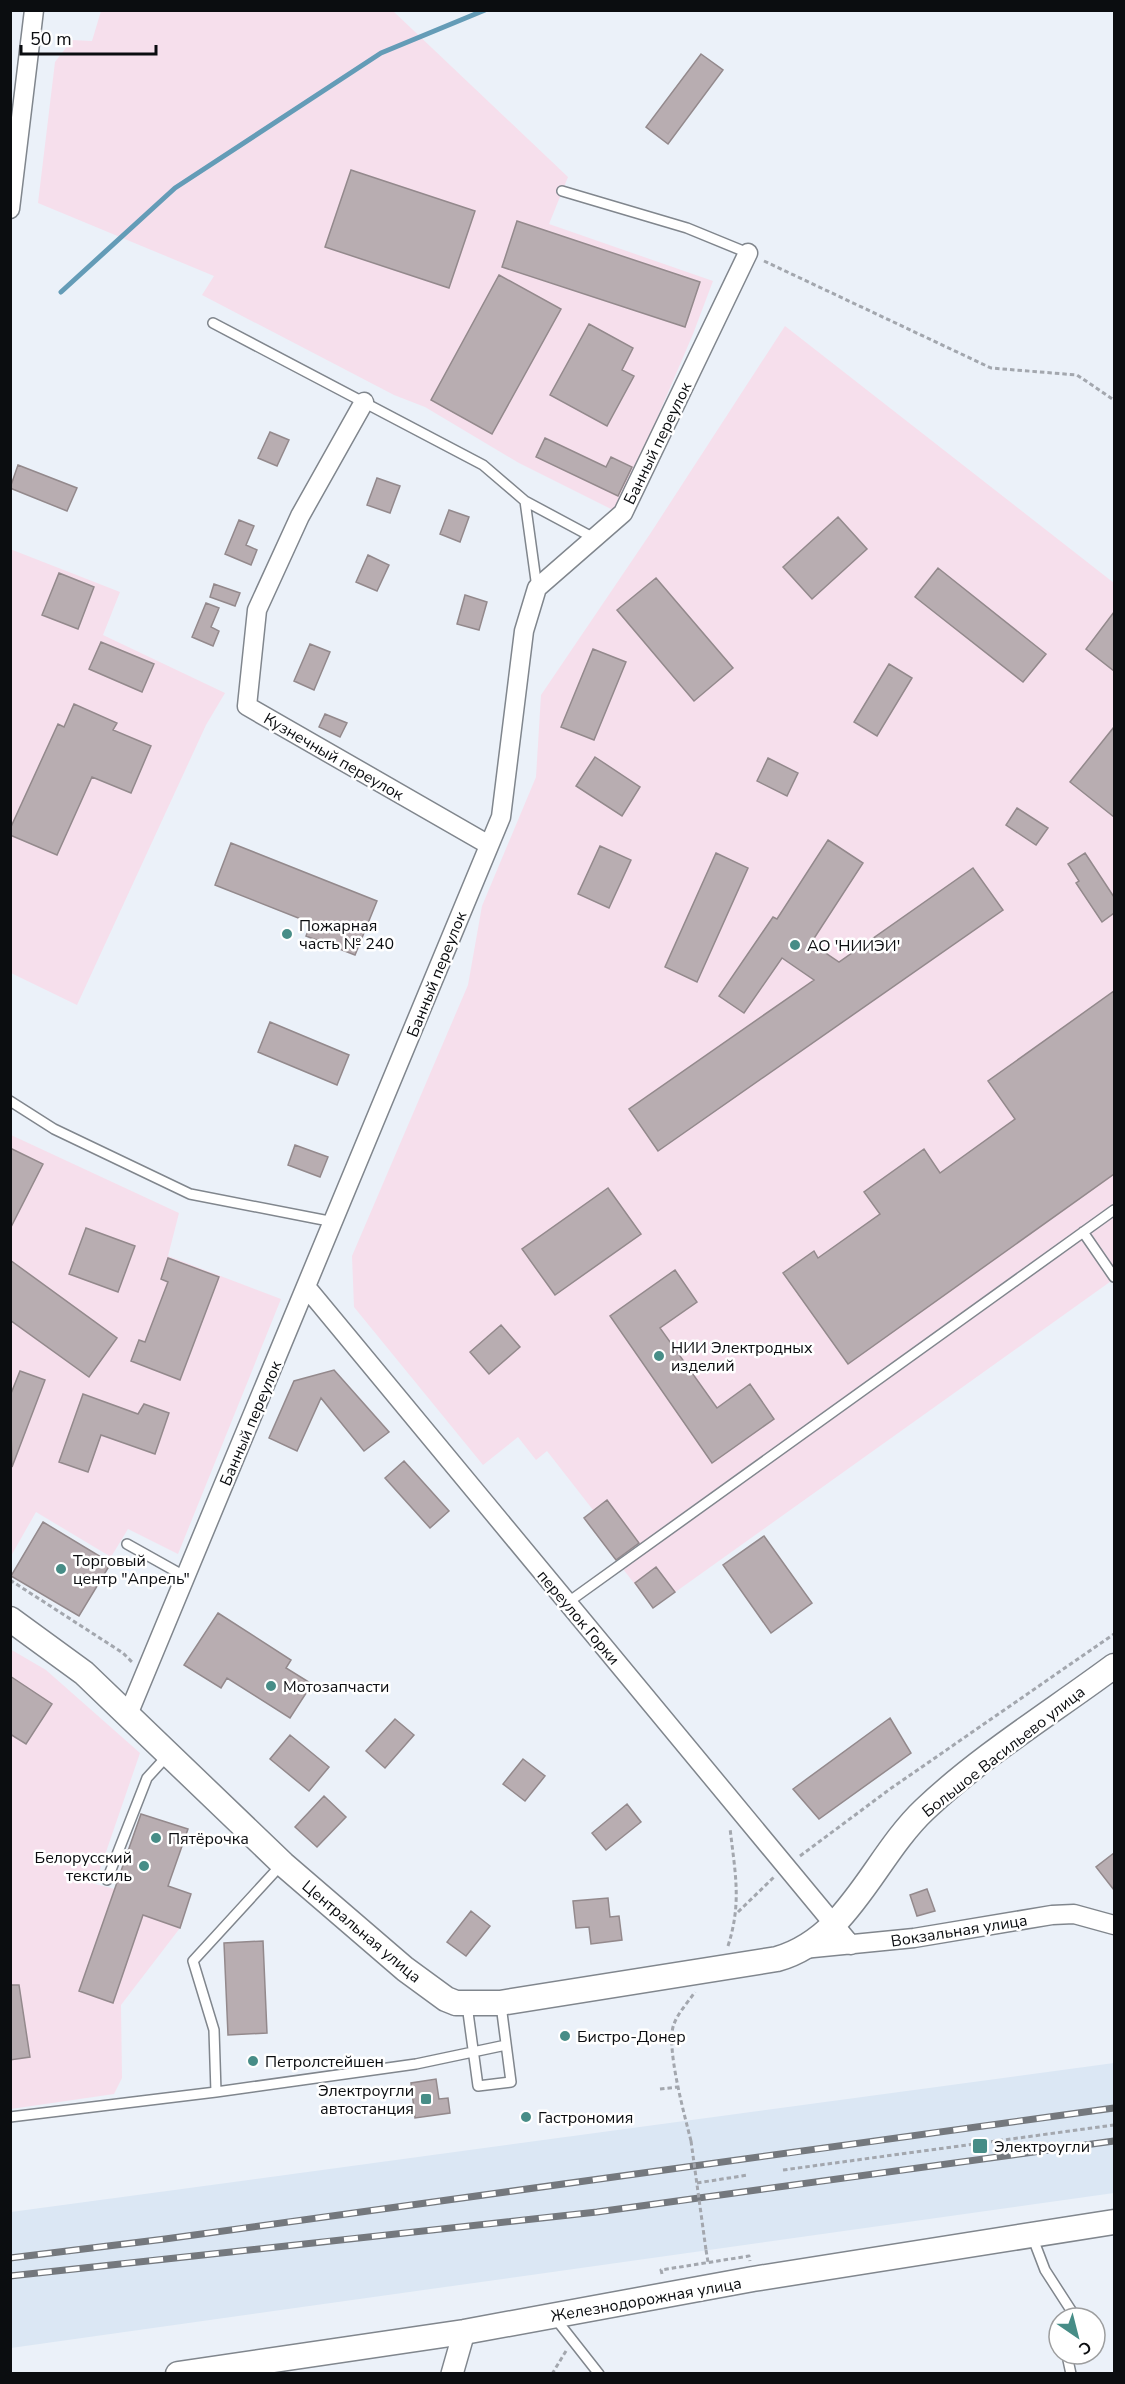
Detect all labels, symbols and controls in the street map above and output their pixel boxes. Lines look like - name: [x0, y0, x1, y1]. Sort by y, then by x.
- scale bar: [21, 18, 156, 56]
- text: 50 m: [30, 27, 72, 51]
- street label: Банный переулок: [619, 378, 697, 508]
- street label: Кузнечный переулок: [259, 708, 408, 806]
- street label: Банный переулок: [402, 908, 472, 1041]
- place label: Пожарная часть № 240: [299, 915, 394, 955]
- marker: Пожарная часть № 240: [280, 927, 294, 941]
- place label: АО 'НИИЭИ': [807, 935, 900, 957]
- marker: АО 'НИИЭИ': [788, 938, 802, 952]
- place label: НИИ Электродных изделий: [671, 1337, 813, 1377]
- marker: НИИ Электродных изделий: [652, 1349, 666, 1363]
- street label: Банный переулок: [215, 1357, 287, 1489]
- place label: Торговый центр "Апрель": [73, 1550, 190, 1590]
- marker: Торговый центр "Апрель": [54, 1562, 68, 1576]
- street label: переулок Горки: [532, 1565, 625, 1670]
- place label: Мотозапчасти: [283, 1676, 389, 1698]
- marker: Мотозапчасти: [264, 1679, 278, 1693]
- street label: Большое Васильево улица: [918, 1681, 1090, 1822]
- place label: Пятёрочка: [168, 1828, 249, 1850]
- marker: Пятёрочка: [149, 1831, 163, 1845]
- place label: Белорусский текстиль: [35, 1847, 132, 1887]
- marker: Белорусский текстиль: [137, 1859, 151, 1873]
- street label: Центральная улица: [297, 1875, 426, 1988]
- street label: Вокзальная улица: [889, 1909, 1029, 1953]
- place label: Бистро-Донер: [577, 2026, 686, 2048]
- marker: Бистро-Донер: [558, 2029, 572, 2043]
- place label: Петролстейшен: [265, 2051, 384, 2073]
- marker: Петролстейшен: [246, 2054, 260, 2068]
- place label: Электроугли автостанция: [318, 2080, 414, 2120]
- marker: Электроугли автостанция: [419, 2092, 433, 2106]
- place label: Гастрономия: [538, 2107, 633, 2129]
- marker: Гастрономия: [519, 2110, 533, 2124]
- place label: Электроугли: [994, 2136, 1090, 2158]
- marker: Электроугли: [971, 2137, 989, 2155]
- street label: Железнодорожная улица: [549, 2272, 743, 2328]
- north arrow: [1047, 2306, 1107, 2366]
- text: С: [1074, 2335, 1096, 2360]

